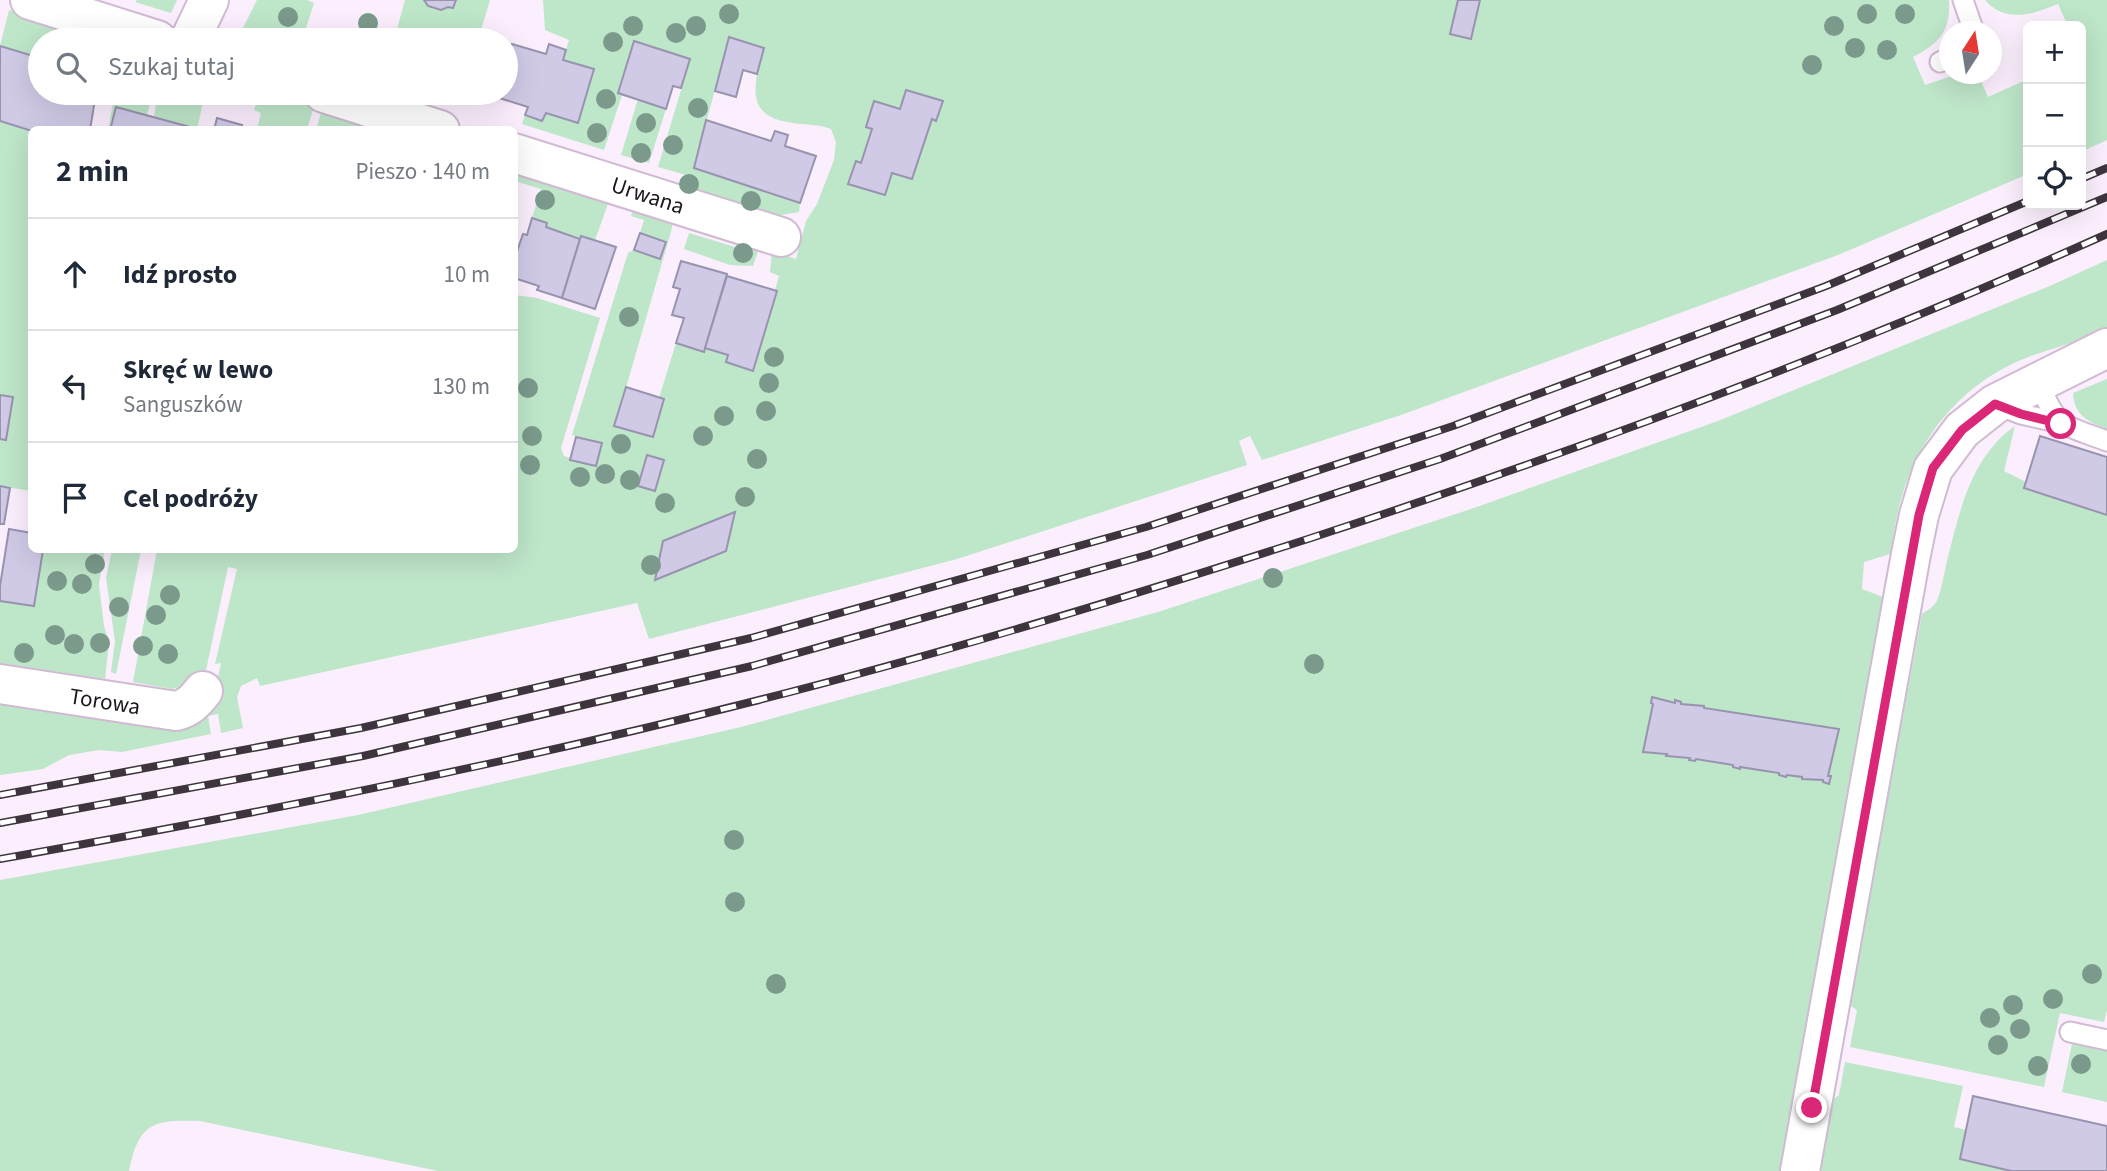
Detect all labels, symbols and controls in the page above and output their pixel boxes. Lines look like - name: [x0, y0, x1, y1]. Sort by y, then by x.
- north arrow: [1939, 21, 2002, 84]
- map controls: [2023, 21, 2086, 210]
- button: +: [2023, 21, 2086, 84]
- search box: [28, 28, 518, 105]
- icon: search: [52, 48, 90, 86]
- text: Szukaj tutaj: [108, 48, 235, 85]
- button: −: [2023, 84, 2086, 147]
- button: locate: [2023, 147, 2086, 210]
- text: 2 min: [56, 150, 129, 193]
- text: Pieszo · 140 m: [355, 155, 490, 188]
- street label: Urwana: [607, 168, 689, 223]
- icon: ahead: [56, 255, 94, 293]
- text: Idź prosto: [123, 256, 237, 293]
- text: 10 m: [443, 258, 490, 291]
- text: Skręć w lewo: [123, 351, 273, 388]
- icon: left: [56, 367, 94, 405]
- text: 130 m: [432, 370, 490, 403]
- text: Sanguszków: [123, 388, 243, 421]
- route start: [2045, 408, 2076, 439]
- icon: arrive: [56, 479, 94, 517]
- text: Cel podróży: [123, 480, 258, 517]
- street label: Torowa: [67, 680, 143, 723]
- route end: [1796, 1092, 1827, 1123]

